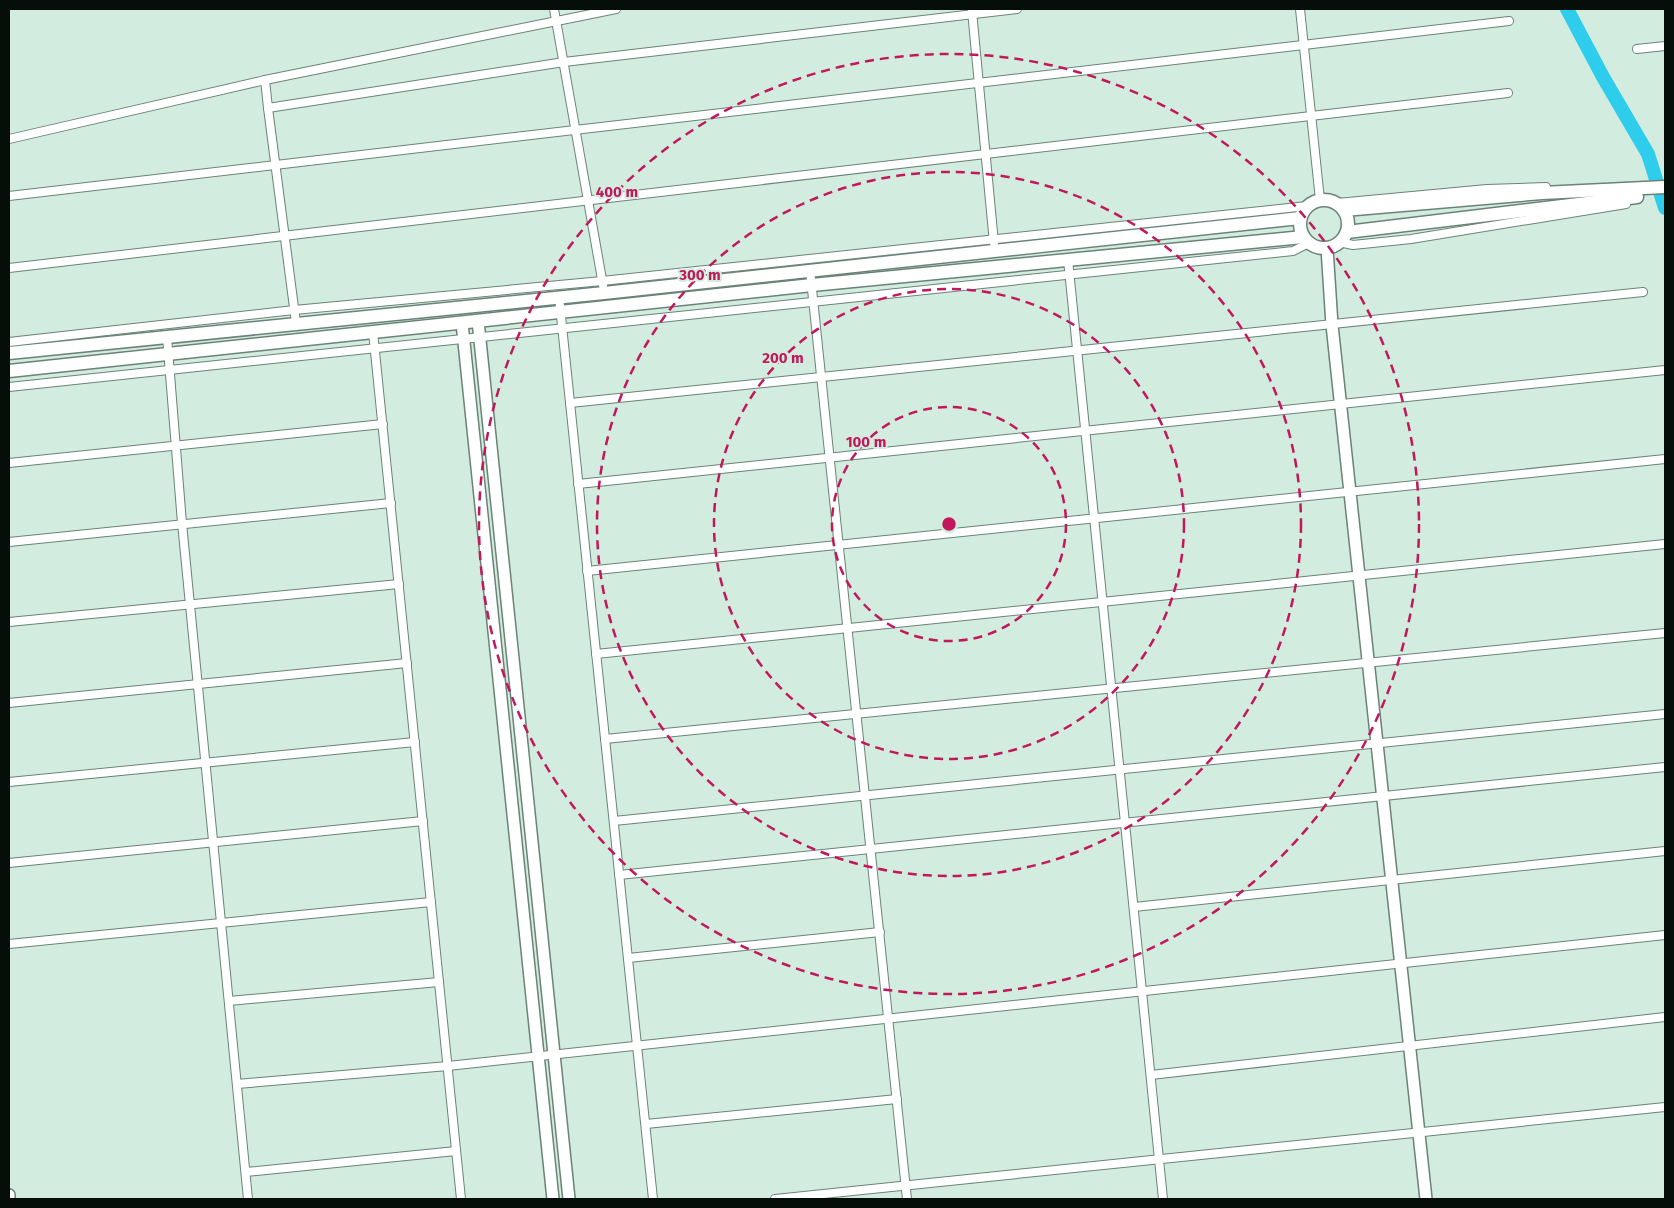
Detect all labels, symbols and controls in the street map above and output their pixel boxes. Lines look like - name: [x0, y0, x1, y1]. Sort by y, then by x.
- text: 400 m: [596, 183, 638, 201]
- text: 300 m: [678, 266, 721, 284]
- text: 200 m: [762, 349, 804, 367]
- text: 100 m: [846, 433, 886, 451]
- centre of rings: [940, 515, 958, 533]

